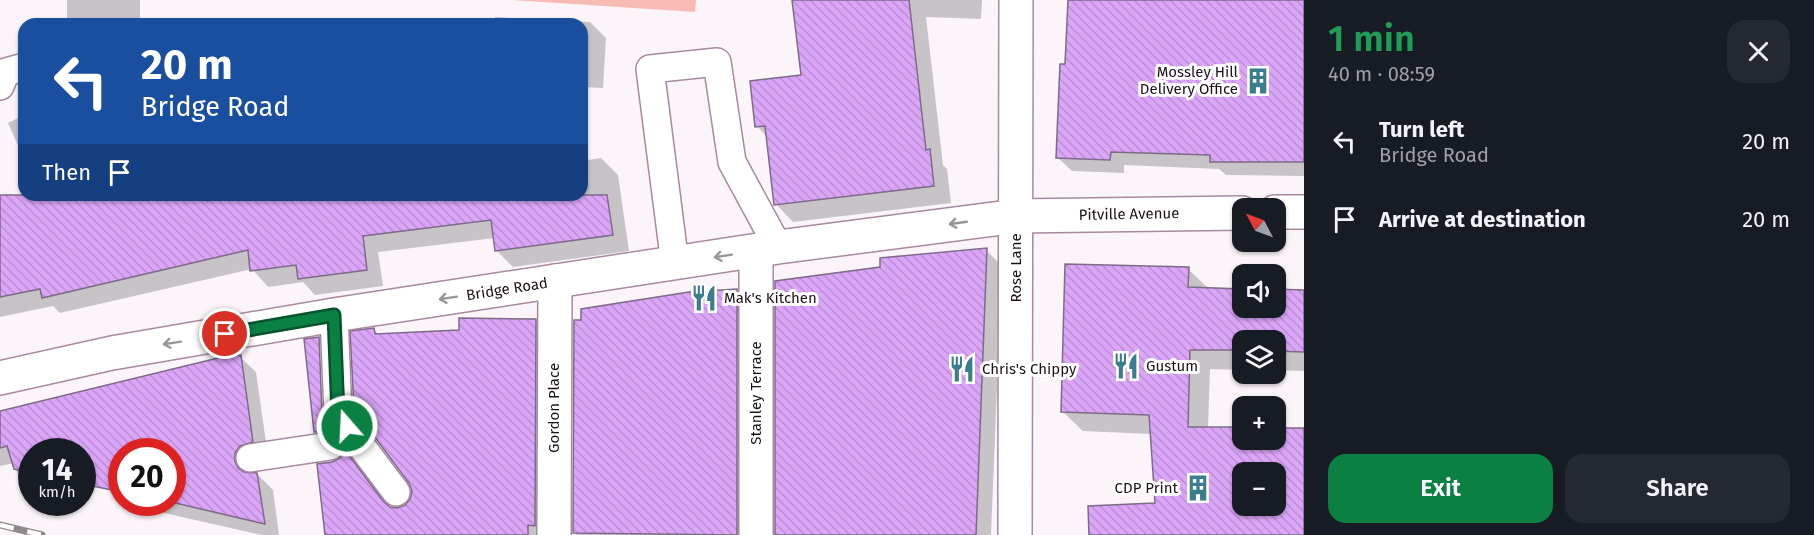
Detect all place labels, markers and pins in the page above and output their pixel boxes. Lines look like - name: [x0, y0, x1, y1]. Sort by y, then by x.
- place label: Mossley Hill Delivery Office: [1140, 63, 1239, 98]
- building icon: Mossley Hill Delivery Office: [1243, 66, 1273, 96]
- restaurant icon: Mak's Kitchen: [689, 283, 719, 313]
- place label: Mak's Kitchen: [724, 289, 817, 307]
- pin: [199, 308, 250, 359]
- restaurant icon: Gustum: [1111, 351, 1141, 381]
- restaurant icon: Chris's Chippy: [947, 354, 977, 384]
- place label: Gustum: [1146, 357, 1198, 375]
- place label: Chris's Chippy: [982, 360, 1077, 378]
- building icon: CDP Print: [1183, 473, 1213, 503]
- place label: CDP Print: [1115, 479, 1179, 497]

